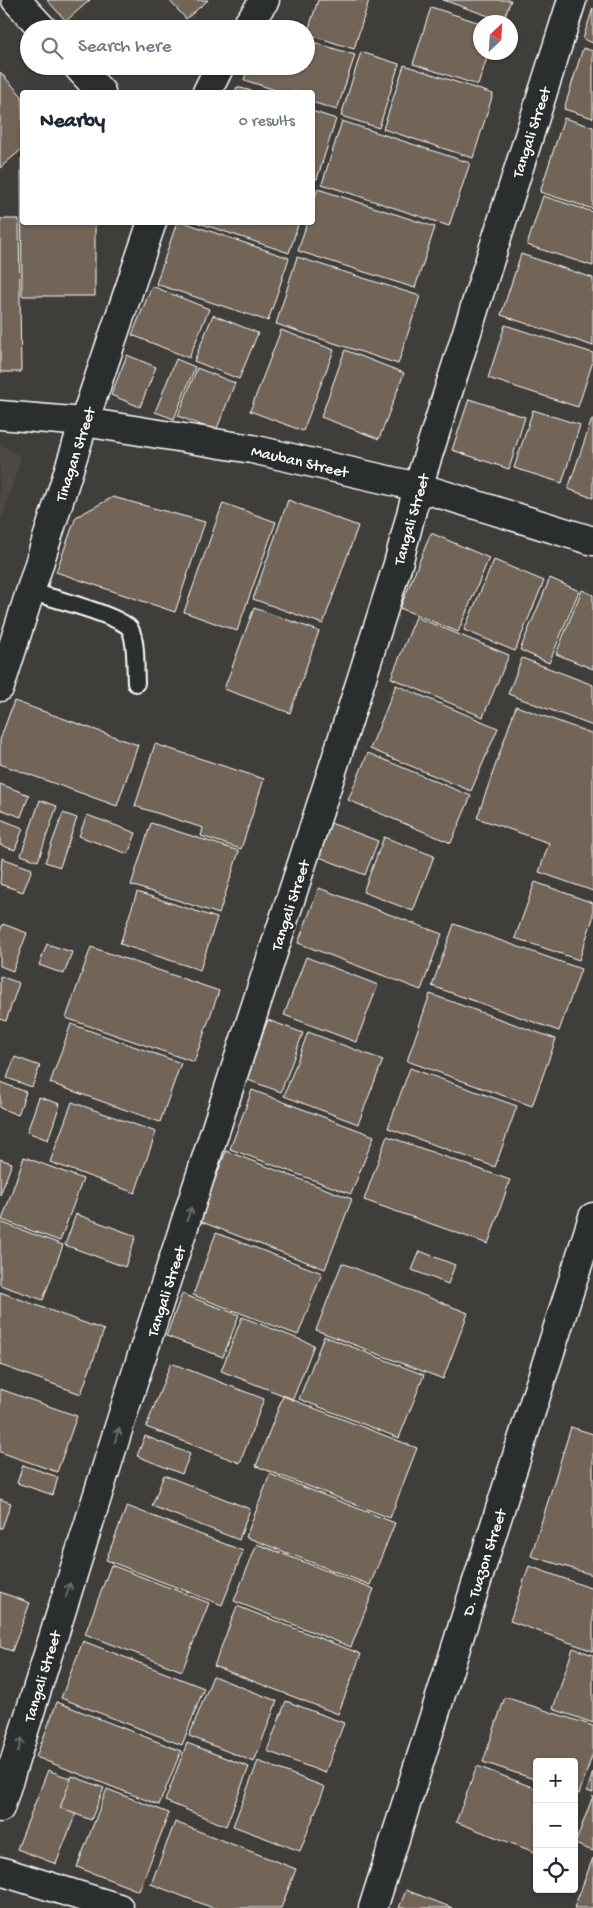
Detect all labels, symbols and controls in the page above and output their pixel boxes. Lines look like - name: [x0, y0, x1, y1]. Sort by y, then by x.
- north arrow: [473, 15, 518, 60]
- search box: [20, 20, 315, 75]
- icon: search: [38, 34, 66, 62]
- text: Search here: [78, 36, 172, 59]
- street label: Tangali Street: [509, 84, 557, 182]
- text: Nearby: [40, 110, 105, 135]
- text: 0 results: [239, 113, 295, 132]
- street label: Tinagan Street: [53, 404, 102, 506]
- street label: Mauban Street: [249, 443, 351, 484]
- street label: Tangali Street: [391, 471, 436, 569]
- street label: Tangali Street: [268, 857, 316, 955]
- one-way arrow: [185, 1207, 195, 1223]
- street label: Tangali Street: [144, 1243, 192, 1341]
- one-way arrow: [112, 1427, 122, 1443]
- street label: D. Tuazon Street: [460, 1506, 513, 1620]
- one-way arrow: [64, 1583, 74, 1599]
- street label: Tangali Street: [21, 1628, 68, 1726]
- one-way arrow: [15, 1738, 25, 1754]
- map controls: [533, 1758, 578, 1893]
- button: +: [533, 1758, 578, 1803]
- button: −: [533, 1803, 578, 1848]
- button: locate: [533, 1848, 578, 1893]

